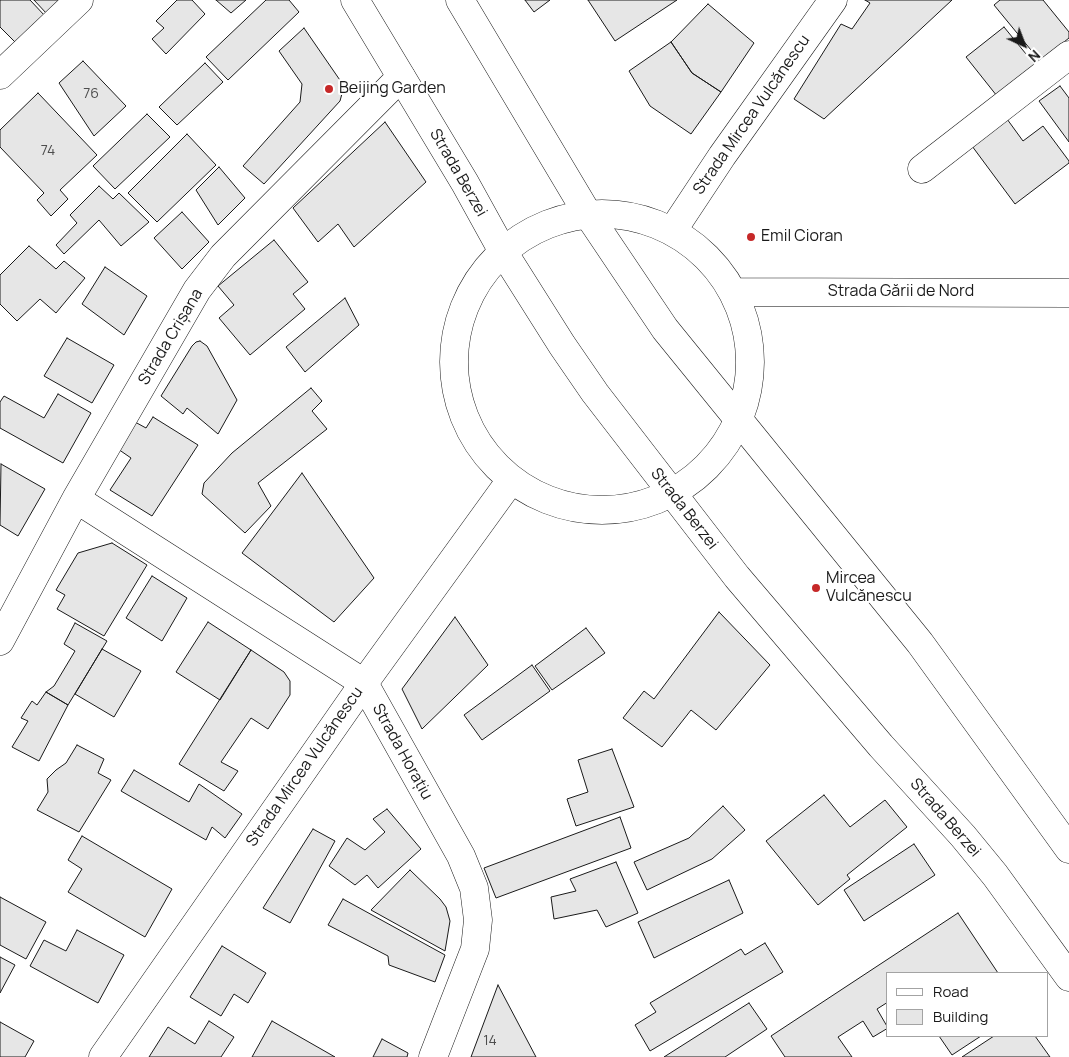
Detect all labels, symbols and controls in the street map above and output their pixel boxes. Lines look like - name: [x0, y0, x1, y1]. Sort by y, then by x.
- north arrow: [999, 20, 1049, 70]
- street label: Strada Mircea Vulcănescu: [689, 31, 815, 199]
- text: N: [1024, 46, 1045, 67]
- place label: Beijing Garden: [339, 79, 446, 99]
- marker: Beijing Garden: [323, 83, 335, 95]
- house number: 76: [83, 86, 99, 102]
- street label: Strada Berzei: [425, 126, 491, 220]
- house number: 74: [41, 143, 55, 159]
- place label: Emil Cioran: [761, 227, 843, 247]
- marker: Emil Cioran: [745, 231, 757, 243]
- street label: Strada Gării de Nord: [828, 282, 974, 302]
- street label: Strada Crișana: [135, 285, 207, 389]
- street label: Strada Berzei: [646, 464, 722, 554]
- place label: Mircea Vulcănescu: [826, 569, 912, 607]
- marker: Mircea Vulcănescu: [810, 582, 822, 594]
- street label: Strada Mircea Vulcănescu: [242, 683, 368, 851]
- street label: Strada Horațiu: [368, 701, 436, 803]
- street label: Strada Berzei: [906, 775, 984, 861]
- legend: [886, 972, 1049, 1037]
- text: Road: [933, 981, 969, 1002]
- text: Building: [933, 1006, 988, 1027]
- house number: 14: [483, 1033, 497, 1049]

